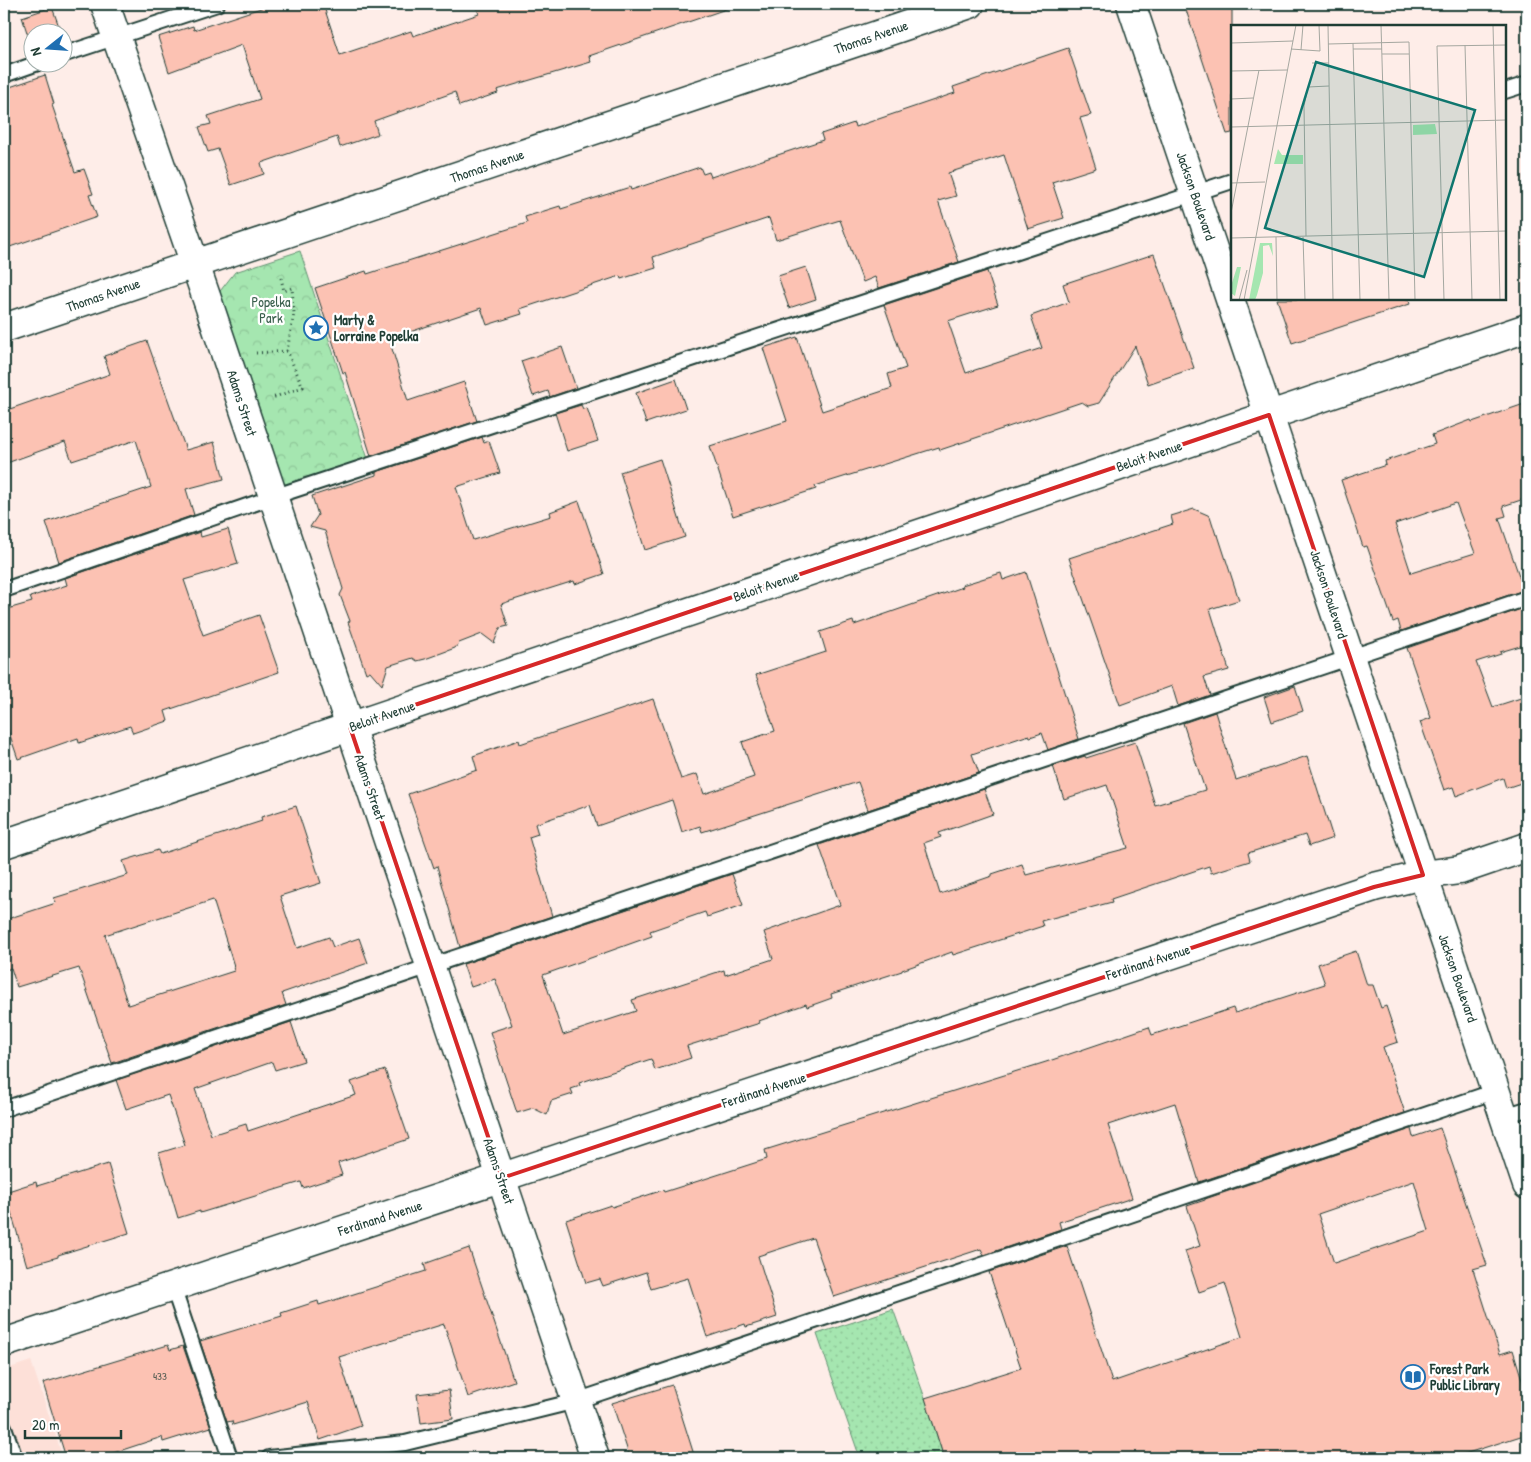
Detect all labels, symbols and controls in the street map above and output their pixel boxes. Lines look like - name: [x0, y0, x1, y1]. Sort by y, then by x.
- street label: Thomas Avenue: [831, 15, 911, 58]
- north arrow: [22, 22, 72, 72]
- inset map: [1231, 25, 1506, 300]
- text: N: [25, 45, 45, 58]
- street label: Thomas Avenue: [447, 144, 527, 187]
- street label: Jackson Boulevard: [1173, 149, 1221, 243]
- street label: Thomas Avenue: [63, 273, 143, 316]
- park label: Popelka Park: [252, 292, 291, 327]
- place label: Marty & Lorraine Popelka: [334, 310, 419, 347]
- place icon: Marty & Lorraine Popelka: [303, 315, 329, 341]
- street label: Adams Street: [223, 367, 262, 439]
- street label: Beloit Avenue: [1113, 435, 1185, 476]
- street label: Jackson Boulevard: [1306, 547, 1353, 641]
- street label: Beloit Avenue: [730, 565, 802, 606]
- street label: Beloit Avenue: [346, 695, 418, 736]
- street label: Adams Street: [350, 751, 391, 822]
- street label: Jackson Boulevard: [1435, 931, 1483, 1025]
- street label: Ferdinand Avenue: [1103, 939, 1193, 984]
- street label: Ferdinand Avenue: [719, 1067, 809, 1112]
- street label: Adams Street: [479, 1135, 520, 1206]
- street label: Ferdinand Avenue: [335, 1195, 425, 1240]
- place label: Forest Park Public Library: [1429, 1359, 1500, 1396]
- library icon: Forest Park Public Library: [1400, 1364, 1426, 1390]
- house number: 433: [153, 1369, 167, 1383]
- scale bar: [25, 1407, 121, 1439]
- text: 20 m: [32, 1414, 59, 1435]

